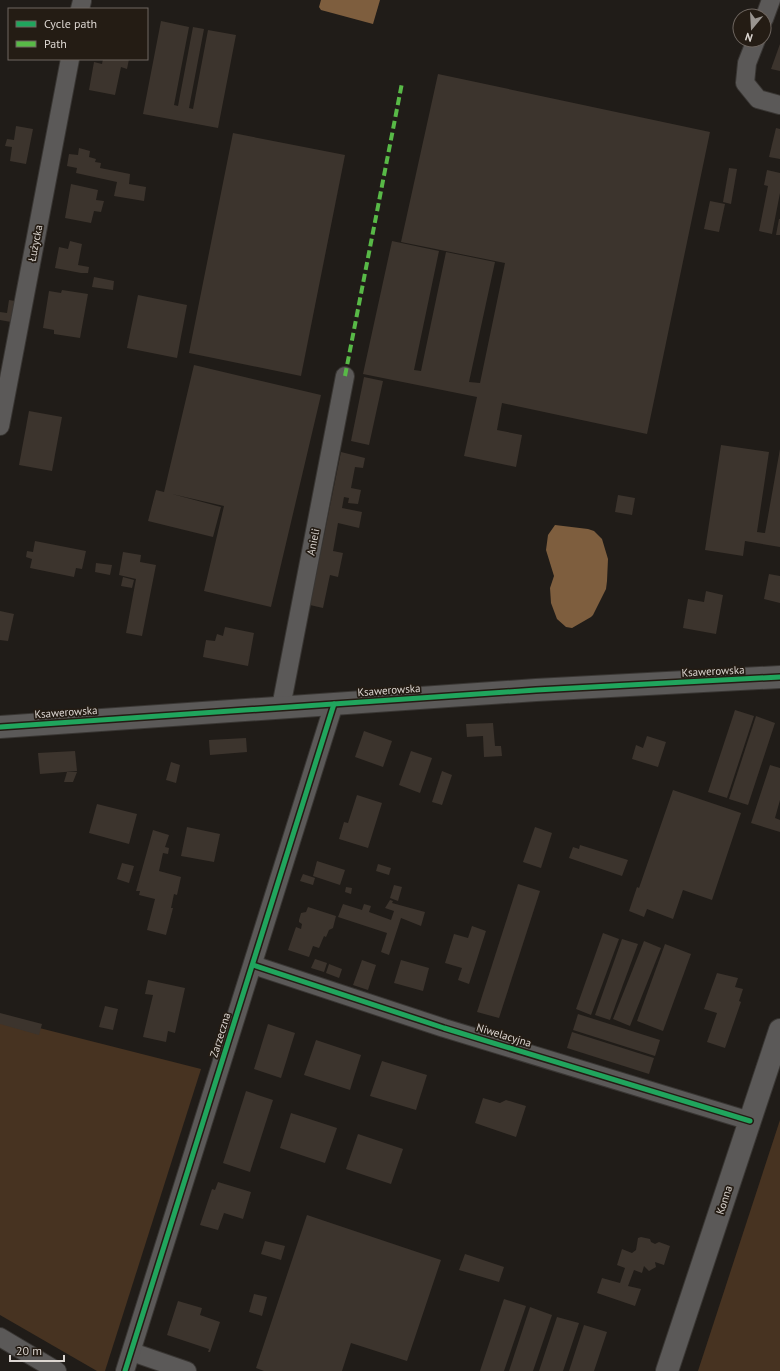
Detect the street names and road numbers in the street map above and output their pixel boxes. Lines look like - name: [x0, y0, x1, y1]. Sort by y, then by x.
- street label: Łużycka: [25, 224, 45, 262]
- street label: Anieli: [304, 527, 322, 557]
- street label: Ksawerowska: [681, 662, 745, 680]
- street label: Ksawerowska: [357, 681, 421, 699]
- street label: Ksawerowska: [34, 703, 98, 721]
- street label: Zarzeczna: [207, 1011, 233, 1059]
- street label: Niwelacyjna: [475, 1020, 533, 1050]
- street label: Konna: [713, 1184, 735, 1216]

